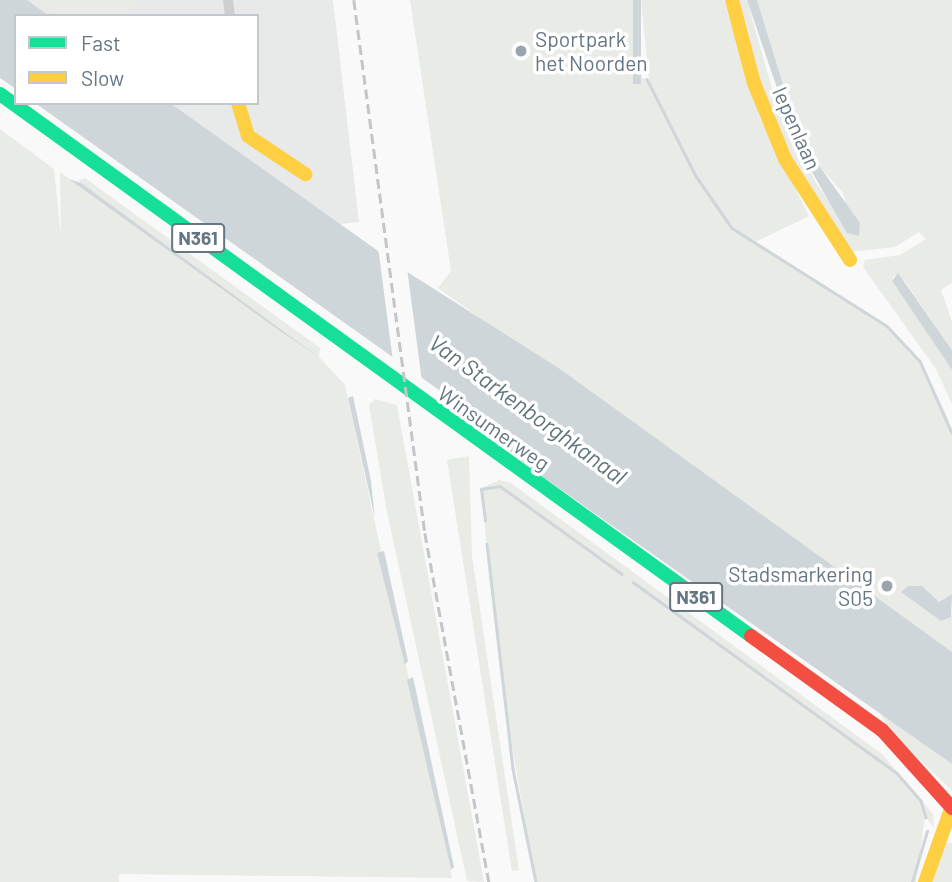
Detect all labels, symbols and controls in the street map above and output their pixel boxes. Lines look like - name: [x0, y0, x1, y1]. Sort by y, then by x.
- legend: [14, 14, 259, 105]
- place label: Sportpark het Noorden: [535, 26, 648, 76]
- text: Fast: [81, 30, 121, 55]
- marker: Sportpark het Noorden: [513, 43, 529, 59]
- text: Slow: [81, 65, 124, 90]
- street label: Iepenlaan: [768, 83, 826, 173]
- road number: N361: [170, 222, 226, 254]
- water label: Van Starkenborghkanaal: [424, 328, 632, 490]
- street label: Winsumerweg: [433, 380, 555, 476]
- place label: Stadsmarkering S05: [728, 561, 873, 611]
- marker: Stadsmarkering S05: [879, 578, 895, 594]
- road number: N361: [668, 582, 724, 612]

